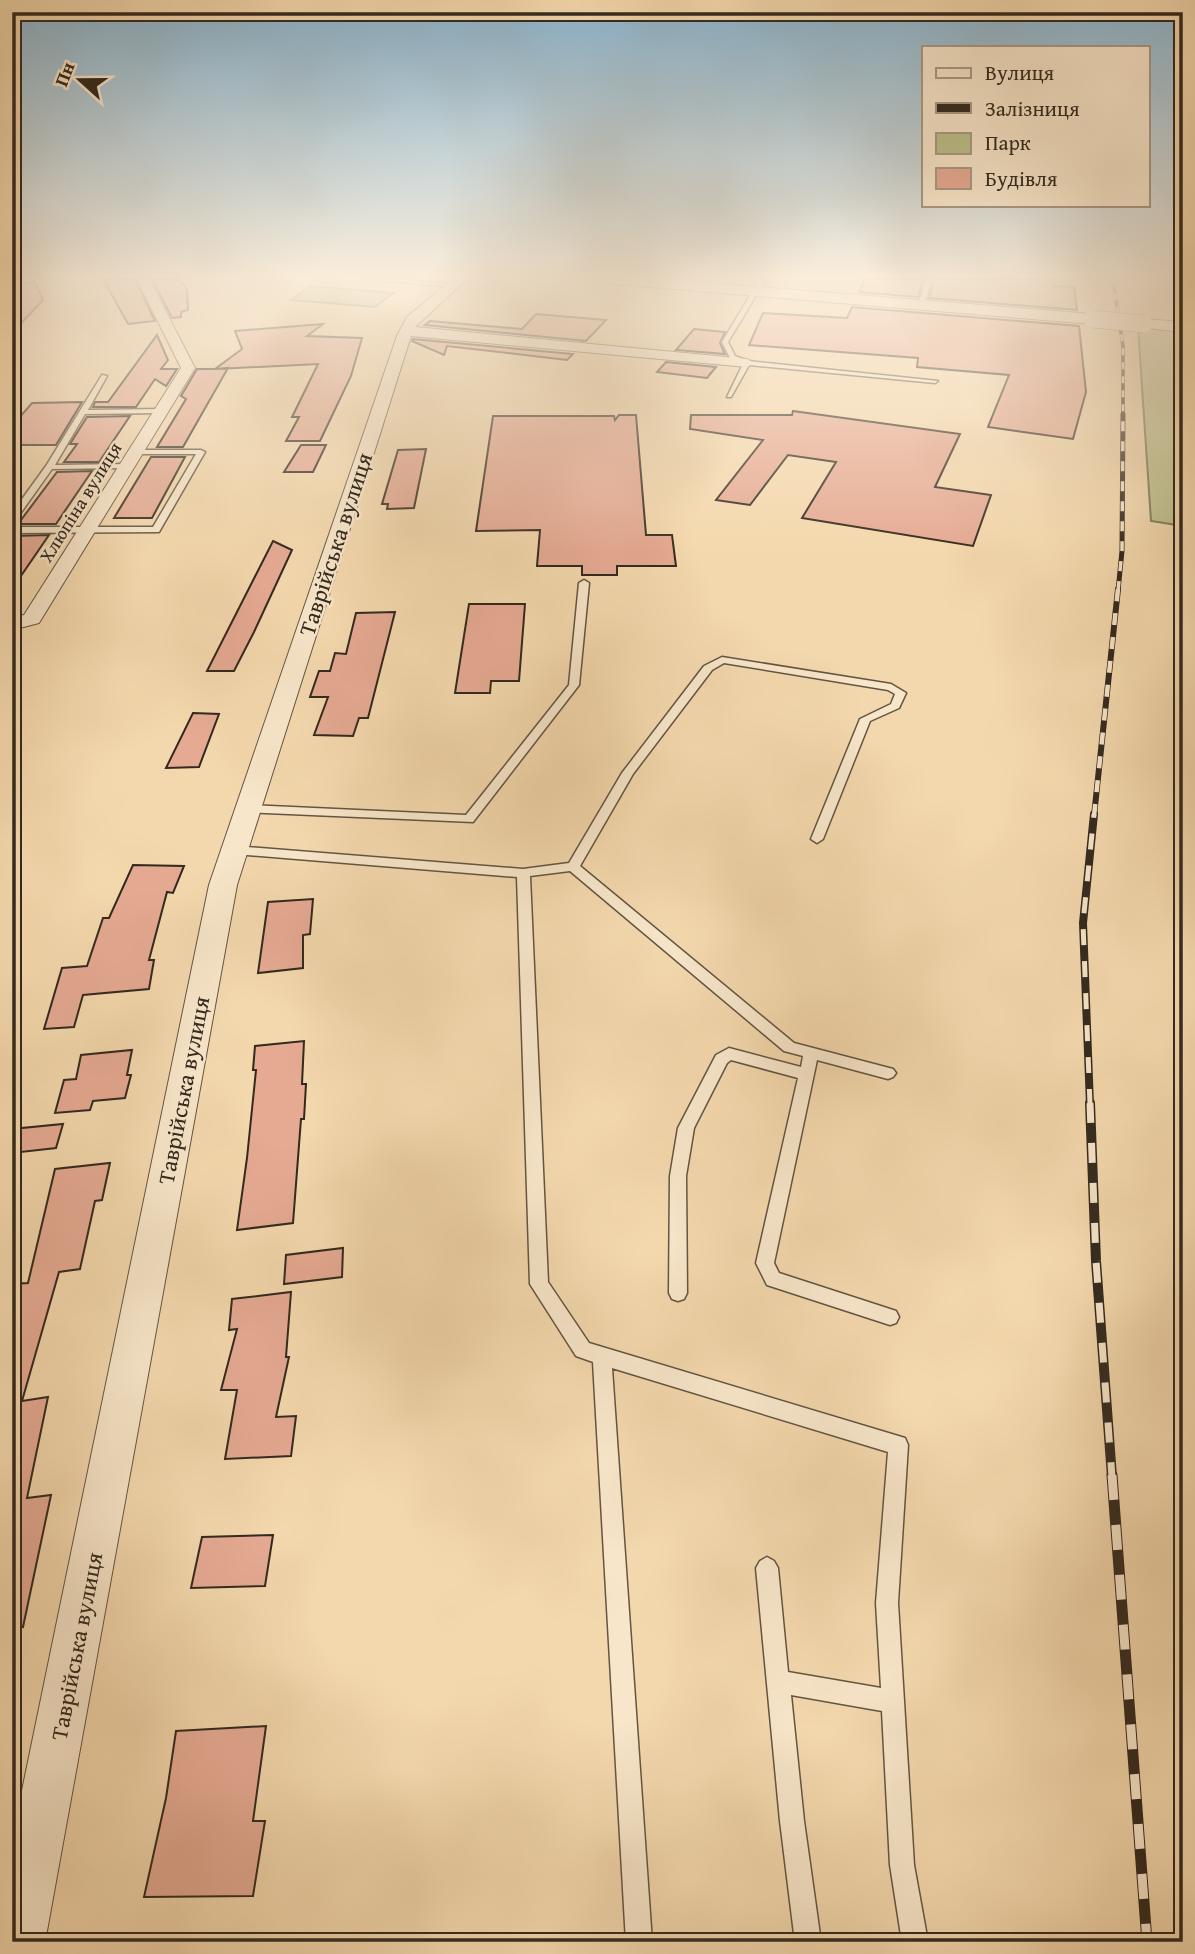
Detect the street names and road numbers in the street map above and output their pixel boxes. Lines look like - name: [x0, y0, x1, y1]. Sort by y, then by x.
- street label: Хлюпіна вулиця: [32, 436, 128, 568]
- street label: Таврійська вулиця: [290, 448, 380, 640]
- street label: Таврійська вулиця: [149, 993, 217, 1187]
- street label: Таврійська вулиця: [42, 1549, 110, 1743]

